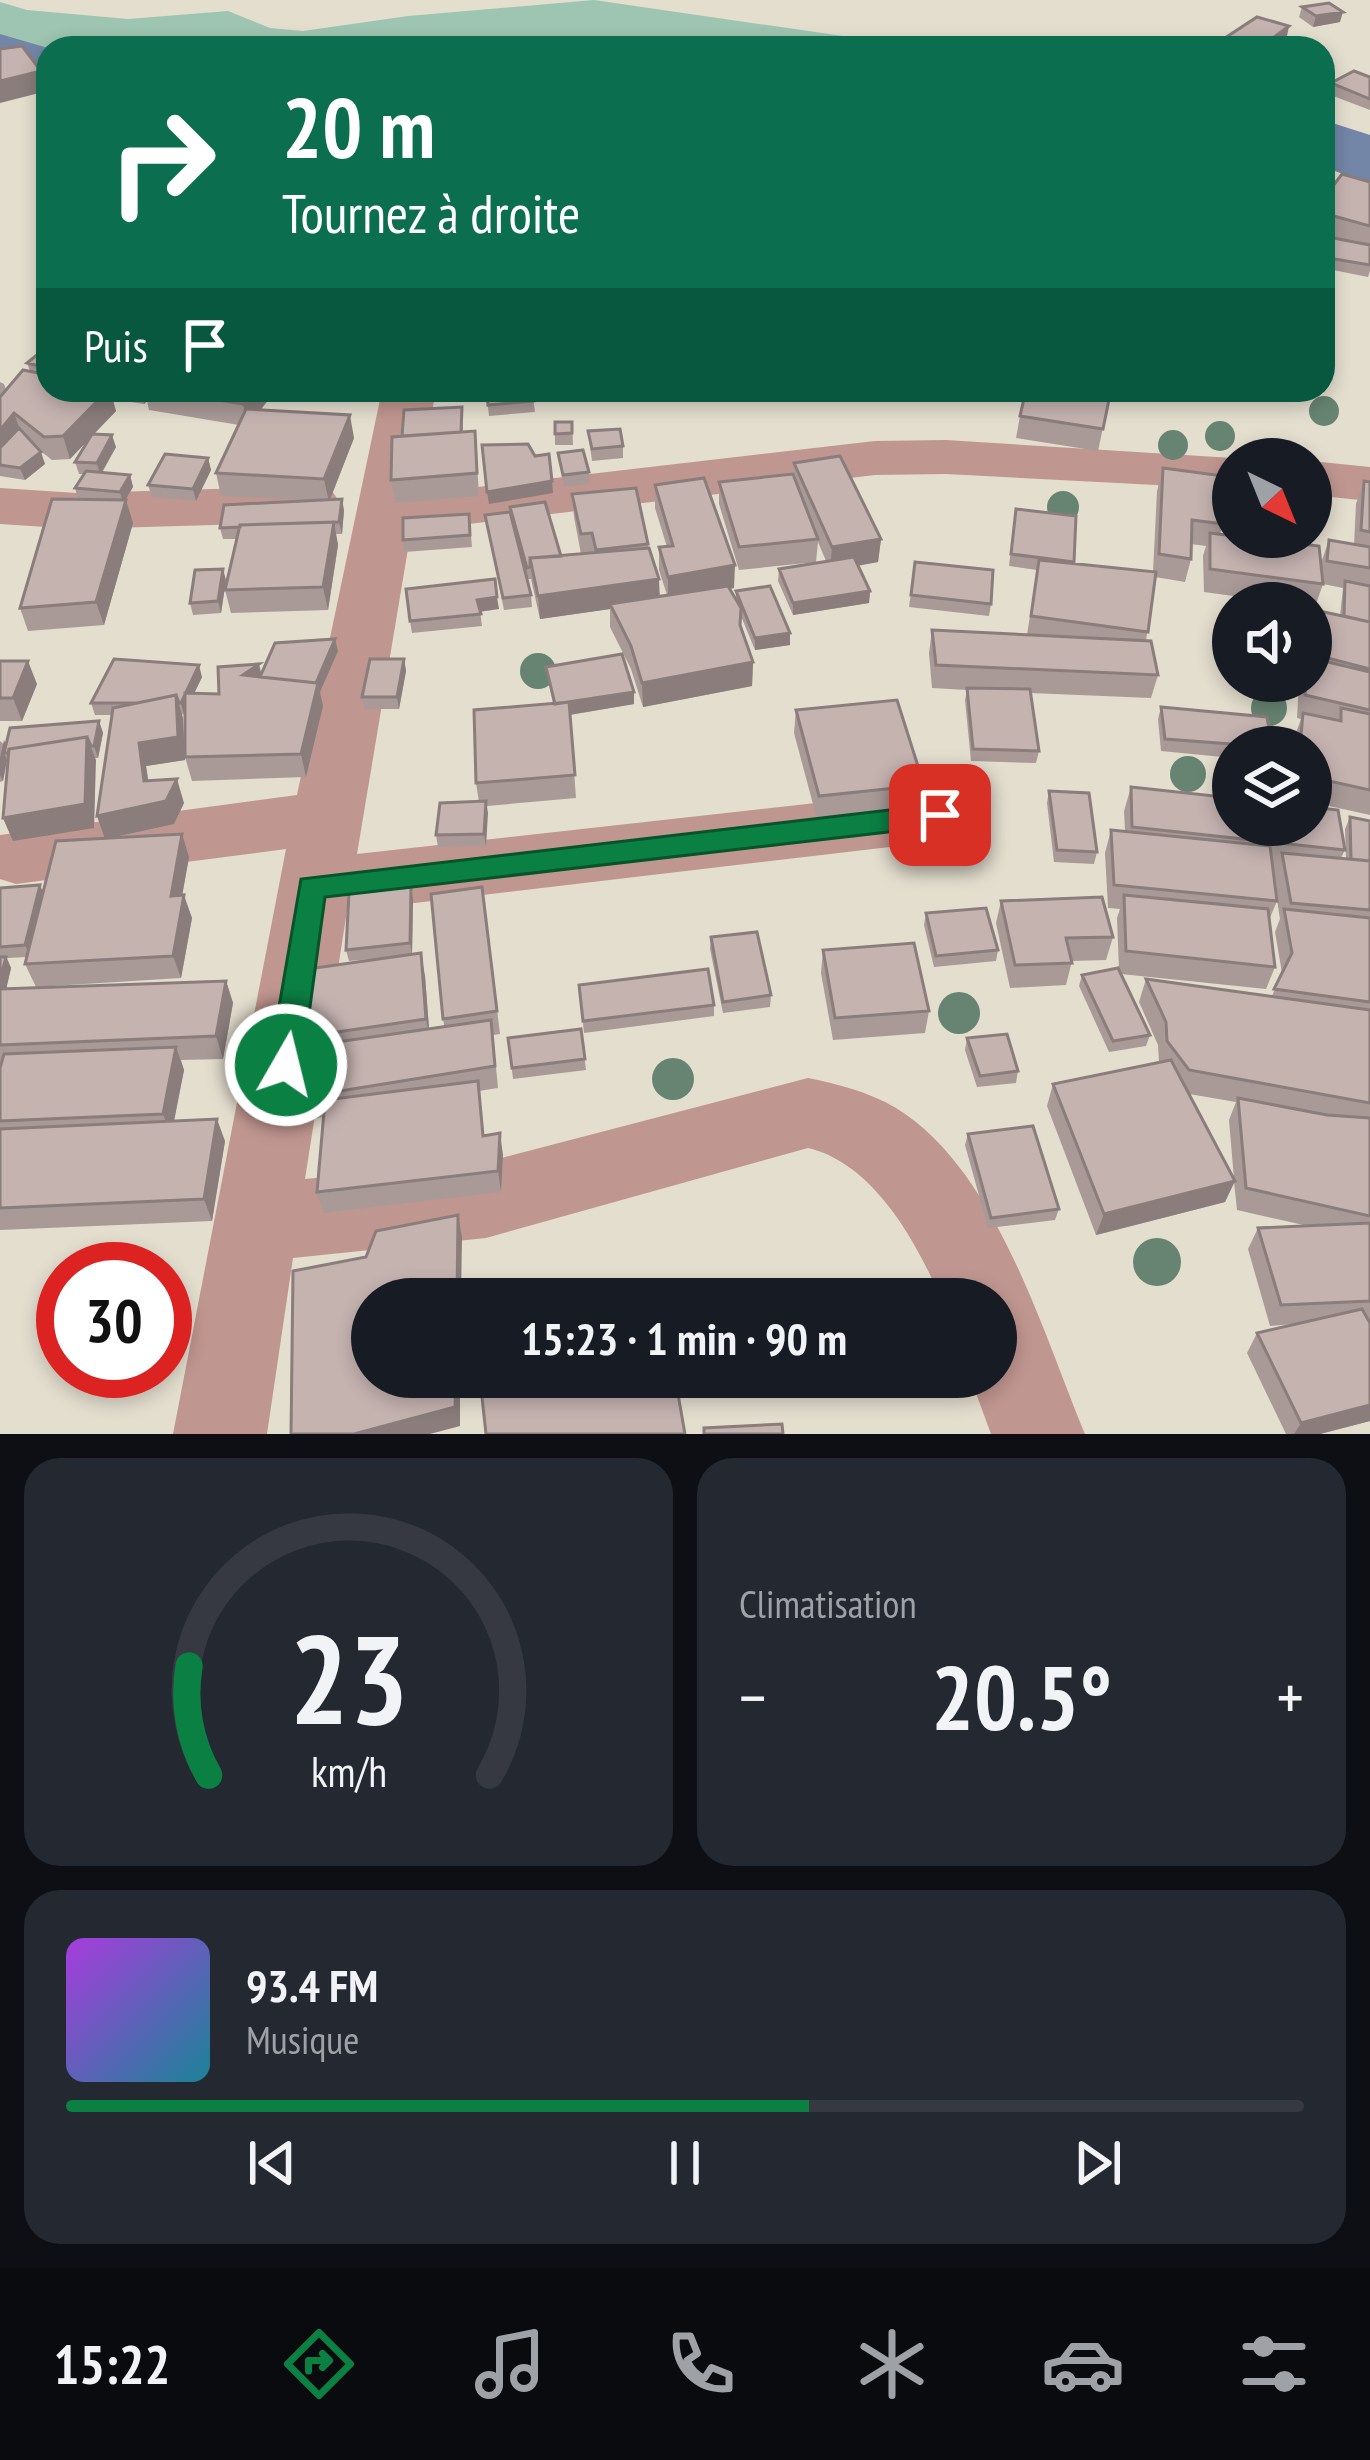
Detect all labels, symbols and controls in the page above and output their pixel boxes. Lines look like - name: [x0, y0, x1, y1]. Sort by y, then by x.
- text: 20 m: [282, 72, 435, 181]
- icon: right: [84, 84, 240, 240]
- text: Tournez à droite: [282, 178, 580, 248]
- icon: arrive: [172, 312, 238, 378]
- text: Puis: [84, 316, 148, 374]
- north arrow: [1212, 438, 1332, 558]
- map controls: [1212, 438, 1332, 846]
- button: sound: [1212, 582, 1332, 702]
- button: layers: [1212, 726, 1332, 846]
- pin: [889, 764, 991, 866]
- icon: arrive: [907, 782, 973, 848]
- position arrow: [223, 1002, 349, 1128]
- speed limit sign: 30: [36, 1242, 192, 1398]
- text: 15:23 · 1 min · 90 m: [521, 1309, 847, 1367]
- text: Climatisation: [739, 1578, 917, 1629]
- text: 23: [289, 1597, 408, 1758]
- text: 20.5°: [931, 1638, 1112, 1755]
- text: −: [739, 1654, 766, 1739]
- text: +: [1277, 1654, 1304, 1739]
- text: km/h: [310, 1743, 387, 1799]
- text: 93.4 FM: [246, 1956, 378, 2014]
- text: Musique: [246, 2014, 359, 2065]
- icon: previous: [239, 2130, 305, 2196]
- icon: pause: [652, 2130, 718, 2196]
- icon: next: [1065, 2130, 1131, 2196]
- icon: directions: [277, 2322, 361, 2406]
- icon: music: [468, 2322, 552, 2406]
- icon: phone: [659, 2322, 743, 2406]
- icon: climate: [850, 2322, 934, 2406]
- icon: car: [1041, 2322, 1125, 2406]
- icon: filters: [1232, 2322, 1316, 2406]
- text: 15:22: [54, 2329, 170, 2399]

